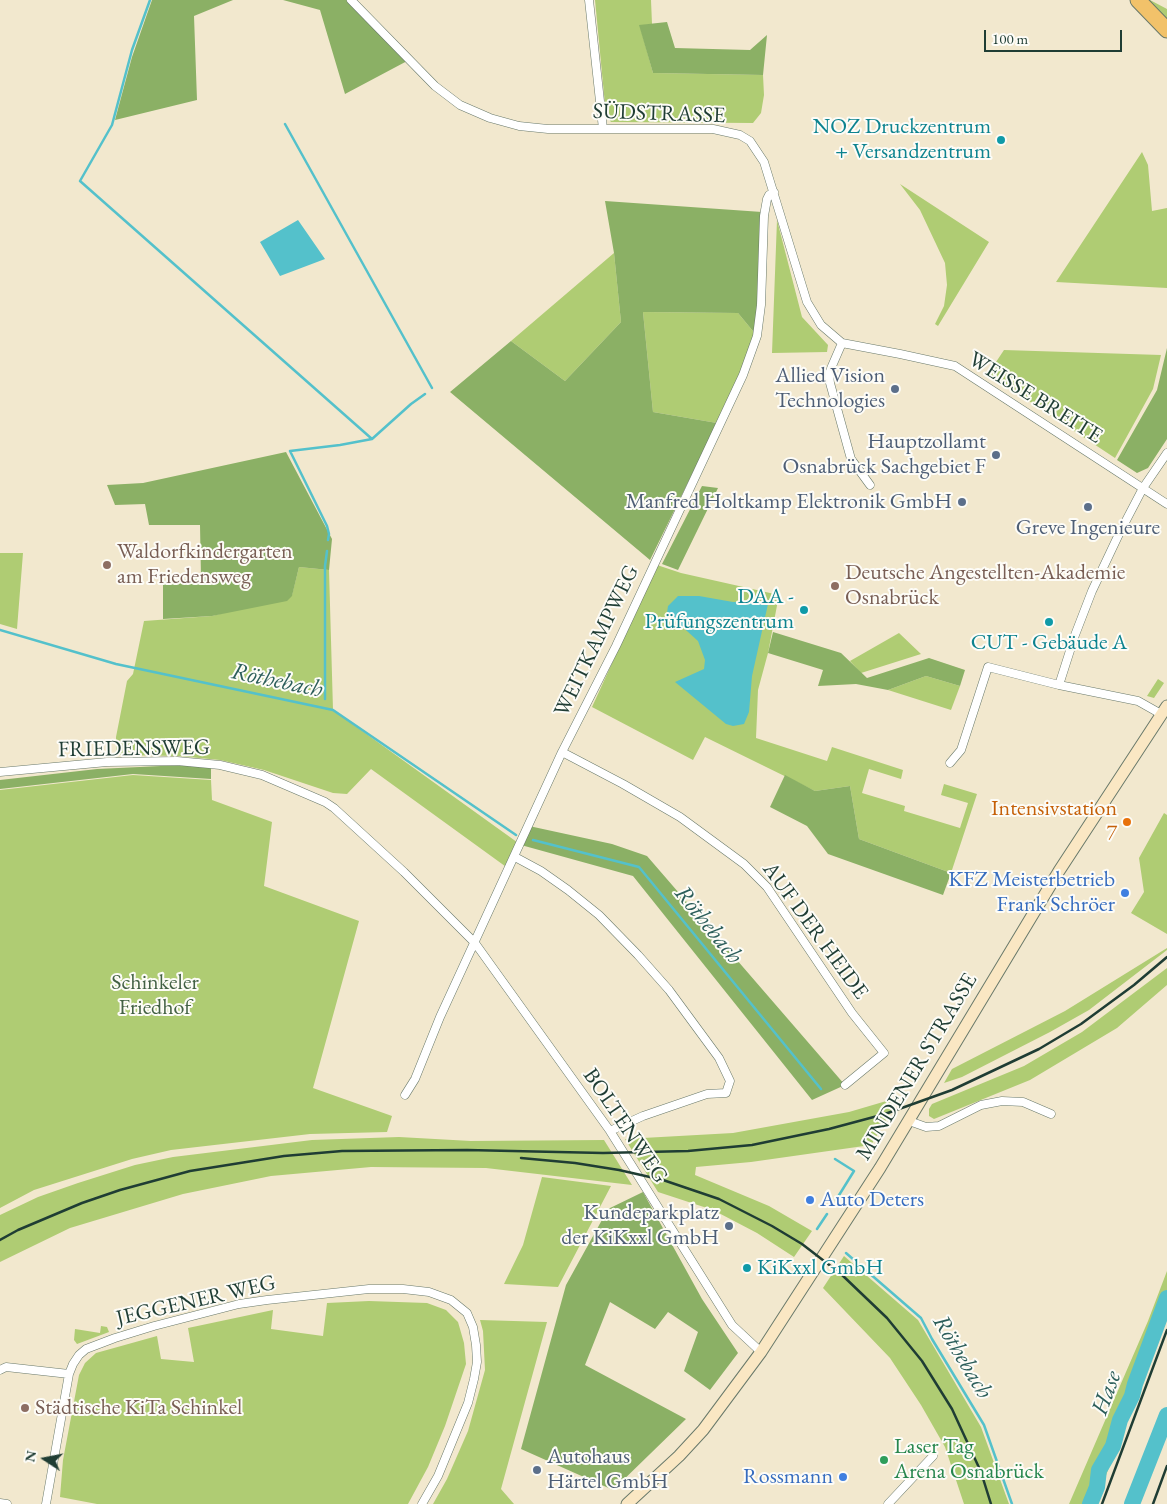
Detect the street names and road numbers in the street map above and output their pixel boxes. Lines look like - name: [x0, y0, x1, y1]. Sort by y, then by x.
- street label: SÜDSTRASSE: [592, 98, 726, 130]
- street label: WEISSE BREITE: [963, 346, 1107, 450]
- street label: WEITKAMPWEG: [549, 561, 645, 721]
- street label: FRIEDENSWEG: [58, 734, 210, 764]
- street label: AUF DER HEIDE: [756, 857, 874, 1005]
- street label: MINDENER STRASSE: [851, 969, 983, 1165]
- street label: BOLTENWEG: [577, 1063, 673, 1189]
- street label: JEGGENER WEG: [114, 1270, 278, 1332]

